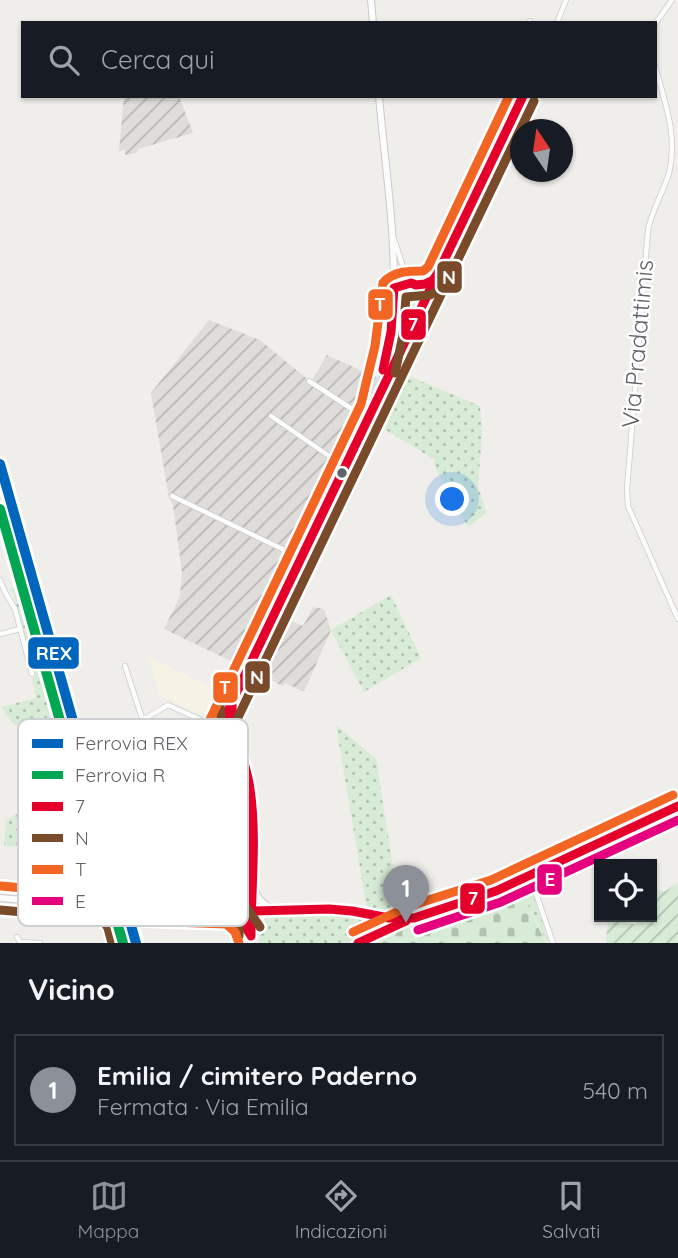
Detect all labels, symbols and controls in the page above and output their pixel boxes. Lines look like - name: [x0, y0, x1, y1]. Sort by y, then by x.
- search box: [21, 21, 657, 98]
- icon: search: [45, 41, 83, 79]
- text: Cerca qui: [101, 43, 215, 76]
- north arrow: [510, 119, 573, 182]
- street label: Via Pradattimis: [615, 259, 659, 429]
- line badge: N: [436, 260, 463, 294]
- text: N: [442, 265, 456, 289]
- line badge: T: [367, 288, 394, 321]
- text: T: [374, 292, 386, 316]
- line badge: 7: [400, 308, 427, 341]
- text: 7: [408, 312, 418, 336]
- unlabelled marker: [335, 466, 349, 480]
- your location: [435, 482, 469, 516]
- line badge: REX: [27, 636, 80, 670]
- text: REX: [36, 641, 72, 665]
- line badge: N: [244, 660, 271, 694]
- text: N: [250, 665, 264, 689]
- line badge: T: [212, 671, 239, 704]
- text: T: [219, 675, 231, 699]
- legend: [18, 719, 248, 926]
- text: Ferrovia REX: [75, 731, 188, 755]
- text: Ferrovia R: [75, 763, 165, 787]
- text: 7: [75, 794, 85, 818]
- text: N: [75, 826, 89, 850]
- text: T: [75, 857, 86, 881]
- map controls: [594, 859, 657, 922]
- button: locate: [594, 859, 657, 922]
- line badge: E: [536, 863, 563, 896]
- pin: 1: [383, 865, 429, 923]
- text: E: [545, 867, 556, 891]
- line badge: 7: [459, 882, 486, 915]
- text: 7: [468, 886, 478, 910]
- text: E: [75, 889, 86, 913]
- text: Vicino: [28, 970, 115, 1008]
- text: Emilia / cimitero Paderno: [97, 1059, 417, 1092]
- text: 1: [49, 1076, 57, 1105]
- text: 540 m: [582, 1076, 648, 1105]
- text: Fermata · Via Emilia: [97, 1092, 309, 1121]
- tab: Mappa: [78, 1177, 139, 1243]
- tab: Indicazioni: [295, 1177, 387, 1243]
- tab: Salvati: [542, 1177, 600, 1243]

